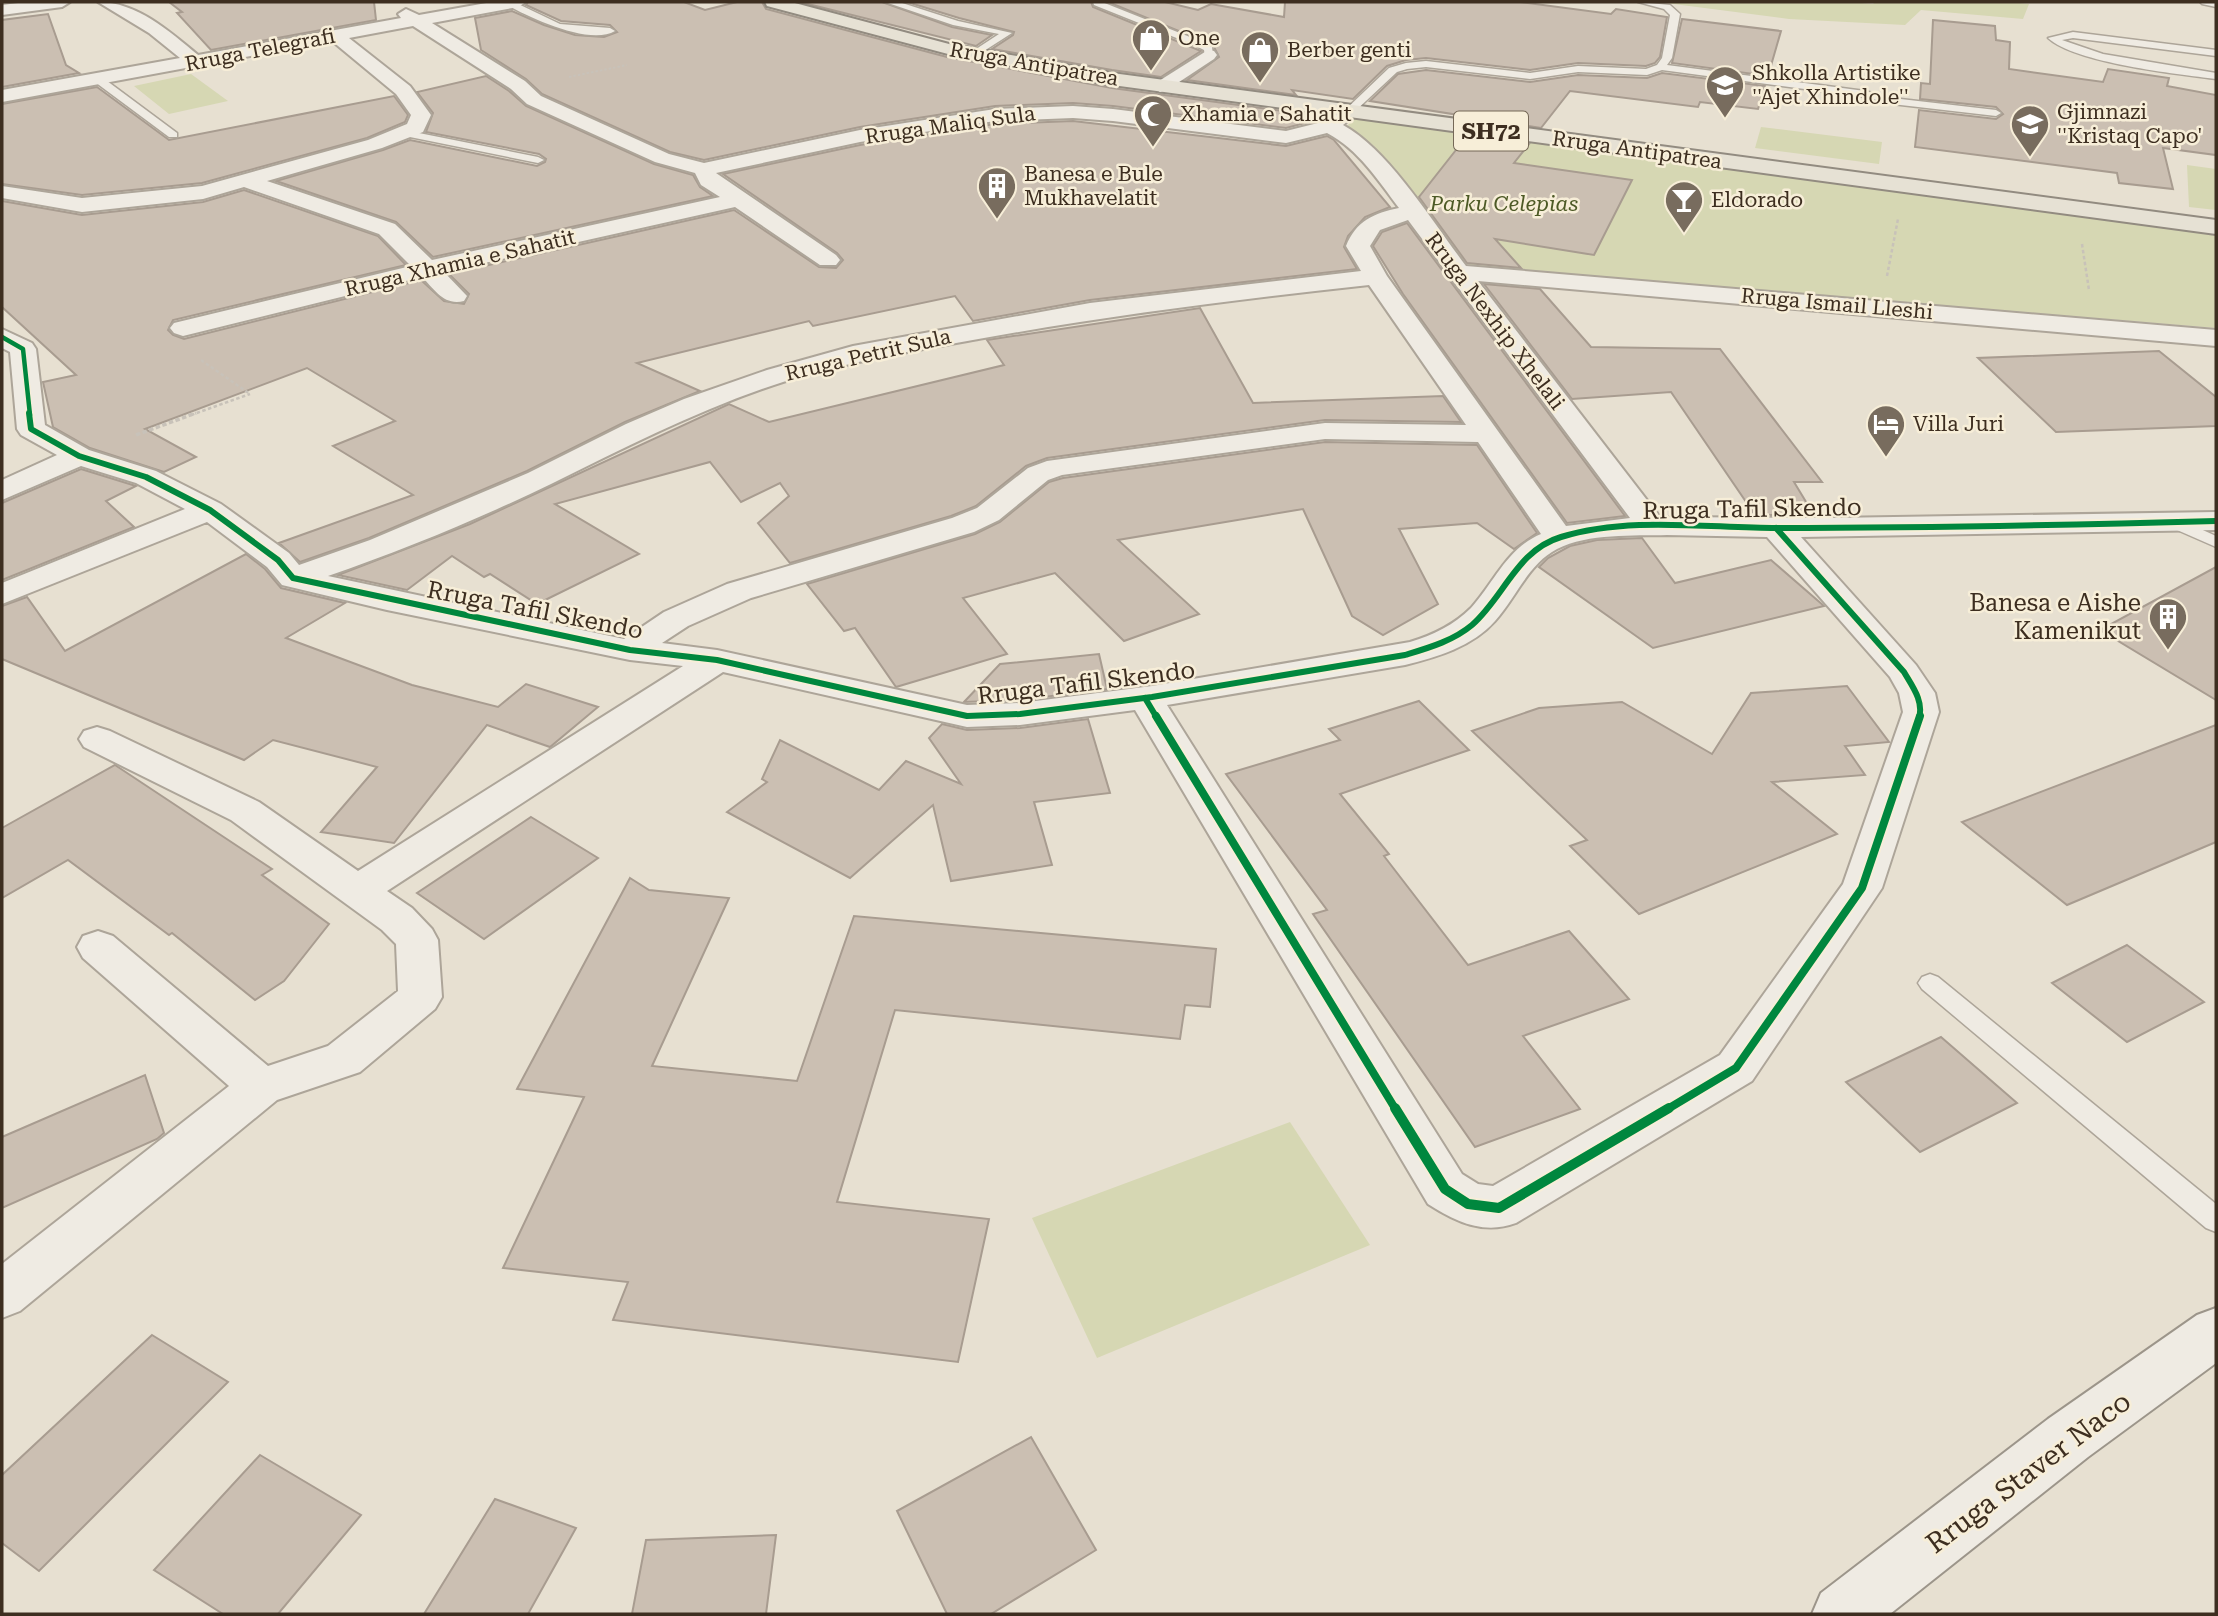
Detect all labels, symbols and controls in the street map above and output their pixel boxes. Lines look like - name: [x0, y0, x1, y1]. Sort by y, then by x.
- shop icon: One: [1130, 17, 1172, 72]
- street label: Rruga Telegrafi: [183, 24, 337, 76]
- place label: One: [1178, 26, 1220, 50]
- shop icon: Berber genti: [1239, 29, 1281, 84]
- street label: Rruga Antipatrea: [948, 37, 1121, 91]
- place label: Berber genti: [1287, 38, 1412, 62]
- place label: Shkolla Artistike ''Ajet Xhindole'': [1752, 61, 1921, 109]
- school or university icon: Shkolla Artistike ''Ajet Xhindole'': [1704, 64, 1746, 119]
- mosque icon: Xhamia e Sahatit: [1132, 93, 1174, 148]
- place label: Gjimnazi ''Kristaq Capo': [2057, 100, 2202, 148]
- street label: Rruga Maliq Sula: [863, 101, 1037, 149]
- place label: Xhamia e Sahatit: [1180, 102, 1352, 126]
- school or university icon: Gjimnazi ''Kristaq Capo': [2009, 103, 2051, 158]
- road number: SH72: [1454, 112, 1528, 150]
- street label: Rruga Antipatrea: [1551, 126, 1724, 174]
- place label: Banesa e Bule Mukhavelatit: [1024, 162, 1163, 210]
- building icon: Banesa e Bule Mukhavelatit: [976, 165, 1018, 220]
- bar icon: Eldorado: [1663, 179, 1705, 234]
- place label: Eldorado: [1711, 188, 1803, 212]
- park label: Parku Celepias: [1429, 192, 1578, 216]
- street label: Rruga Xhamia e Sahatit: [342, 225, 578, 301]
- street label: Rruga Nexhip Xhelali: [1421, 228, 1570, 414]
- street label: Rruga Ismail Lleshi: [1740, 284, 1934, 324]
- street label: Rruga Petrit Sula: [783, 324, 954, 386]
- hotel icon: Villa Juri: [1865, 403, 1907, 458]
- place label: Villa Juri: [1913, 412, 2004, 436]
- street label: Rruga Tafil Skendo: [1642, 493, 1862, 525]
- street label: Rruga Tafil Skendo: [425, 575, 645, 645]
- place label: Banesa e Aishe Kamenikut: [1969, 589, 2141, 645]
- building icon: Banesa e Aishe Kamenikut: [2147, 596, 2189, 651]
- street label: Rruga Tafil Skendo: [975, 656, 1197, 710]
- street label: Rruga Staver Naco: [1919, 1385, 2137, 1560]

